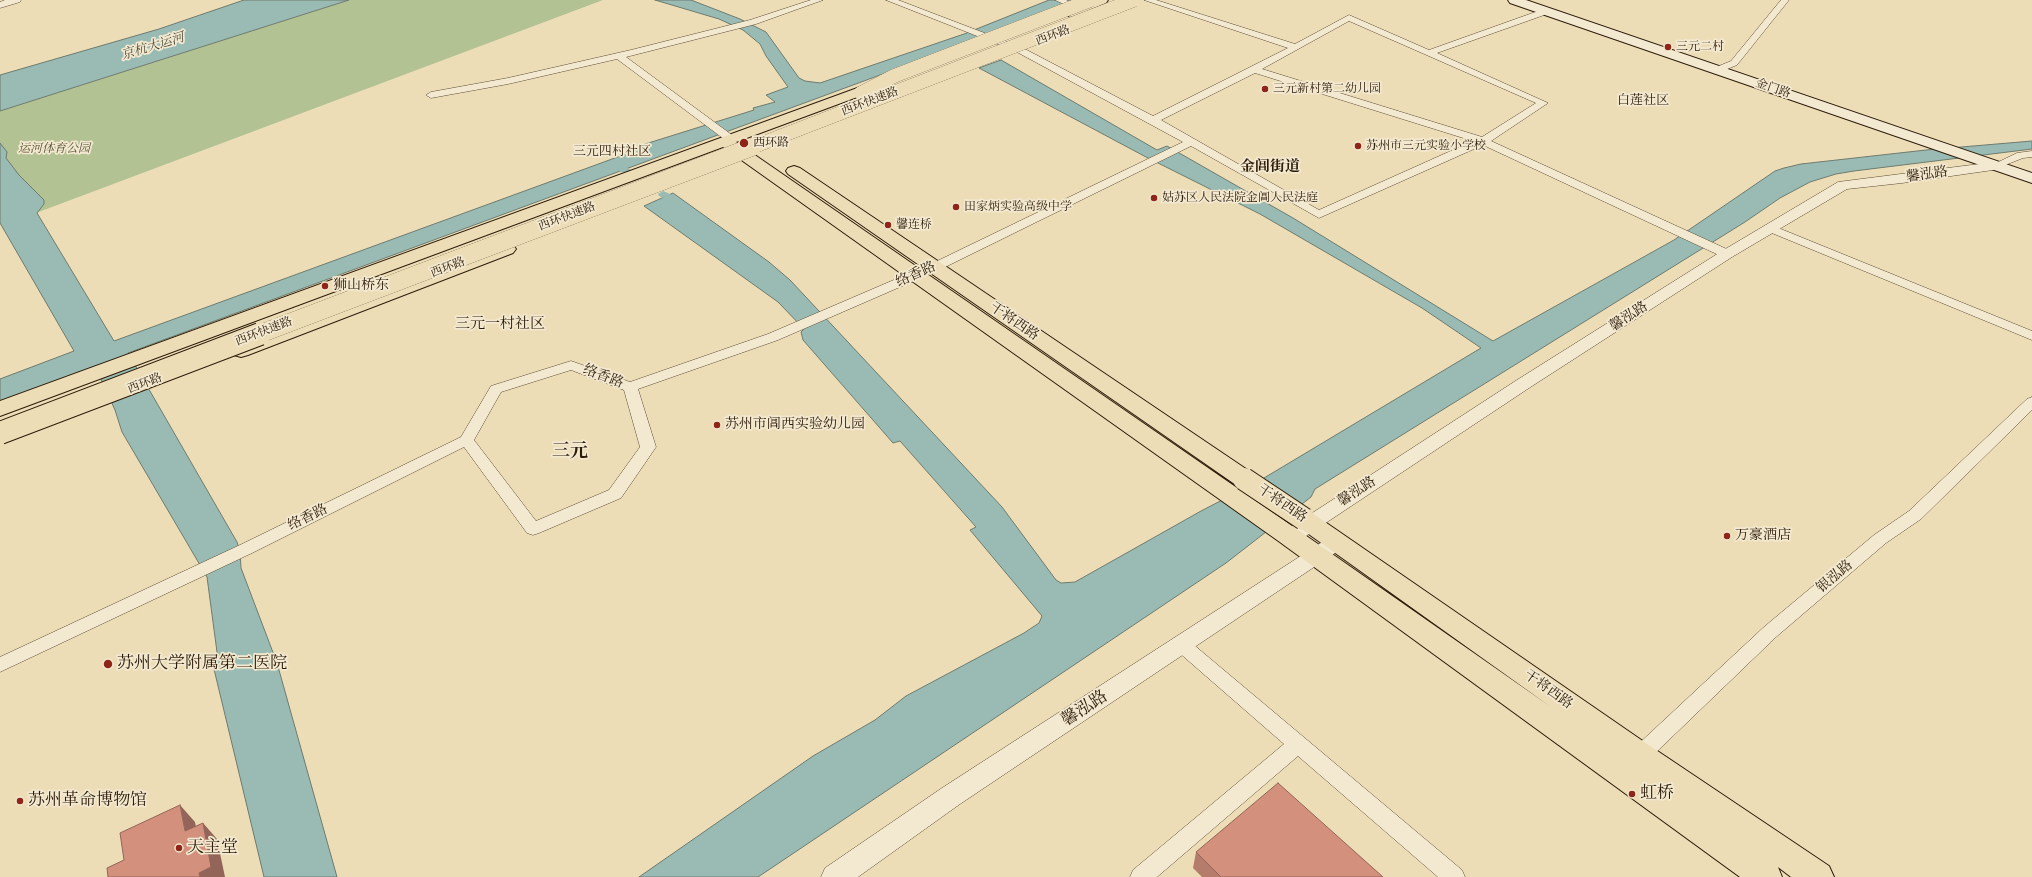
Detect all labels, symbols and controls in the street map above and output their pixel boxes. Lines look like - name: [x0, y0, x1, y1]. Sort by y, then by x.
- street label: 西环路: [1034, 23, 1072, 49]
- water label: 京杭大运河: [120, 30, 186, 64]
- place label: 三元二村: [1676, 40, 1724, 54]
- marker: 三元二村: [1663, 42, 1673, 52]
- street label: 金门路: [1754, 76, 1792, 102]
- place label: 三元新村第二幼儿园: [1273, 82, 1381, 96]
- marker: 三元新村第二幼儿园: [1260, 84, 1270, 94]
- street label: 西环快速路: [839, 85, 901, 119]
- district label: 白莲社区: [1617, 93, 1669, 109]
- place label: 西环路: [753, 136, 789, 150]
- marker: 西环路: [738, 137, 750, 149]
- place label: 苏州市三元实验小学校: [1366, 139, 1486, 153]
- marker: 苏州市三元实验小学校: [1353, 141, 1363, 151]
- park label: 运河体育公园: [18, 142, 90, 156]
- district label: 三元四村社区: [573, 144, 651, 160]
- district label: 金阊街道: [1240, 159, 1300, 177]
- street label: 馨泓路: [1905, 164, 1949, 186]
- place label: 姑苏区人民法院金阊人民法庭: [1162, 191, 1318, 205]
- marker: 姑苏区人民法院金阊人民法庭: [1149, 193, 1159, 203]
- street label: 西环快速路: [536, 200, 598, 234]
- place label: 田家炳实验高级中学: [964, 200, 1072, 214]
- marker: 田家炳实验高级中学: [951, 202, 961, 212]
- place label: 馨连桥: [896, 218, 932, 232]
- marker: 馨连桥: [883, 220, 893, 230]
- street label: 西环路: [429, 255, 467, 281]
- street label: 络香路: [893, 259, 939, 291]
- place label: 狮山桥东: [333, 278, 389, 294]
- marker: 狮山桥东: [320, 281, 330, 291]
- street label: 干将西路: [986, 299, 1042, 345]
- street label: 馨泓路: [1607, 299, 1651, 335]
- street label: 西环快速路: [233, 315, 295, 349]
- district label: 三元一村社区: [455, 316, 545, 334]
- street label: 络香路: [580, 362, 626, 392]
- street label: 西环路: [126, 371, 164, 397]
- place label: 苏州市阊西实验幼儿园: [725, 417, 865, 433]
- marker: 苏州市阊西实验幼儿园: [712, 420, 722, 430]
- district label: 三元: [552, 441, 588, 463]
- street label: 馨泓路: [1335, 474, 1379, 510]
- street label: 干将西路: [1254, 481, 1310, 527]
- street label: 络香路: [285, 501, 331, 535]
- place label: 万豪酒店: [1735, 528, 1791, 544]
- marker: 万豪酒店: [1722, 531, 1732, 541]
- street label: 银泓路: [1814, 557, 1856, 597]
- place label: 苏州大学附属第二医院: [117, 654, 287, 674]
- marker: 苏州大学附属第二医院: [102, 658, 114, 670]
- street label: 干将西路: [1520, 667, 1576, 713]
- street label: 馨泓路: [1058, 687, 1112, 731]
- place label: 虹桥: [1640, 784, 1674, 804]
- marker: 虹桥: [1627, 789, 1637, 799]
- place label: 苏州革命博物馆: [28, 791, 147, 811]
- marker: 苏州革命博物馆: [15, 796, 25, 806]
- place label: 天主堂: [187, 838, 238, 858]
- marker: 天主堂: [174, 843, 184, 853]

